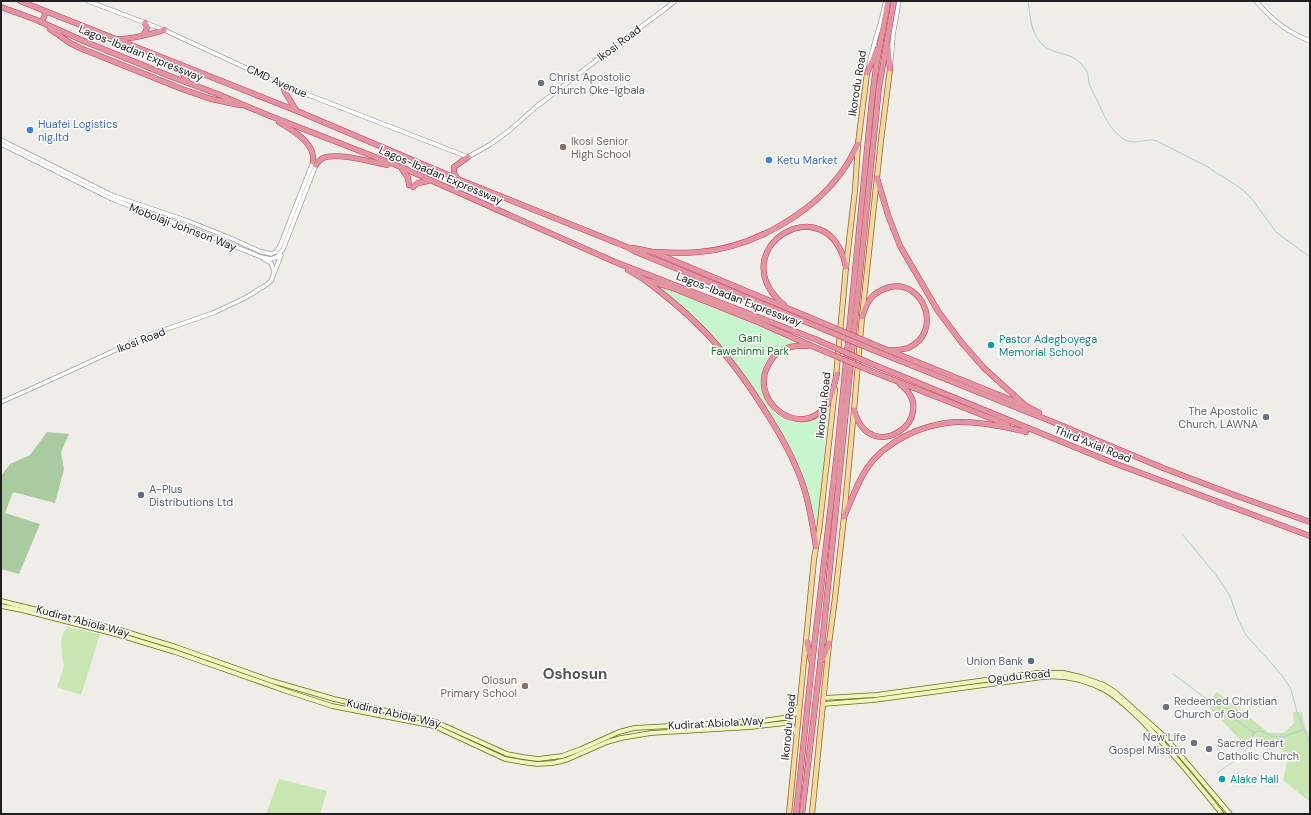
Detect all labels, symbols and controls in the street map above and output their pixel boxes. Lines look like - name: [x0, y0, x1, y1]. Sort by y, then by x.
- street label: Lagos-Ibadan Expressway: [77, 22, 205, 84]
- street label: Ikosi Road: [594, 22, 644, 64]
- street label: Ikorodu Road: [845, 49, 869, 117]
- street label: CMD Avenue: [244, 61, 310, 101]
- place label: Christ Apostolic Church Oke-Igbala: [549, 70, 645, 97]
- marker: Christ Apostolic Church Oke-Igbala: [536, 78, 546, 88]
- place label: Huafei Logistics nig.ltd: [38, 117, 118, 144]
- marker: Huafei Logistics nig.ltd: [25, 125, 35, 135]
- place label: Ikosi Senior High School: [571, 134, 631, 161]
- marker: Ikosi Senior High School: [558, 142, 568, 152]
- street label: Lagos-Ibadan Expressway: [377, 143, 505, 207]
- place label: Ketu Market: [777, 153, 838, 167]
- marker: Ketu Market: [764, 155, 774, 165]
- street label: Mobolaji Johnson Way: [127, 200, 239, 254]
- street label: Lagos-Ibadan Expressway: [674, 269, 804, 329]
- street label: Ikosi Road: [115, 324, 167, 356]
- park label: Gani Fawehinmi Park: [711, 331, 790, 358]
- place label: Pastor Adegboyega Memorial School: [999, 332, 1097, 359]
- marker: Pastor Adegboyega Memorial School: [986, 340, 996, 350]
- street label: Ikorodu Road: [813, 371, 833, 439]
- place label: The Apostolic Church, LAWNA: [1178, 404, 1258, 431]
- marker: The Apostolic Church, LAWNA: [1261, 412, 1271, 422]
- street label: Third Axial Road: [1053, 422, 1133, 466]
- place label: A-Plus Distributions Ltd: [149, 482, 233, 509]
- marker: A-Plus Distributions Ltd: [136, 490, 146, 500]
- street label: Kudirat Abiola Way: [35, 602, 131, 640]
- place label: Union Bank: [967, 654, 1023, 668]
- marker: Union Bank: [1026, 656, 1036, 666]
- district label: Oshosun: [543, 664, 607, 684]
- street label: Ogudu Road: [987, 666, 1051, 686]
- place label: Olosun Primary School: [441, 673, 517, 700]
- marker: Olosun Primary School: [520, 681, 530, 691]
- street label: Ikorodu Road: [778, 693, 798, 761]
- place label: Redeemed Christian Church of God: [1174, 694, 1277, 721]
- street label: Kudirat Abiola Way: [346, 695, 442, 731]
- marker: Redeemed Christian Church of God: [1161, 702, 1171, 712]
- street label: Kudirat Abiola Way: [668, 713, 764, 733]
- place label: New Life Gospel Mission: [1109, 730, 1186, 757]
- place label: Sacred Heart Catholic Church: [1217, 736, 1299, 763]
- marker: New Life Gospel Mission: [1189, 738, 1199, 748]
- marker: Sacred Heart Catholic Church: [1204, 744, 1214, 754]
- place label: Alake Hall: [1230, 772, 1278, 786]
- marker: Alake Hall: [1217, 774, 1227, 784]

